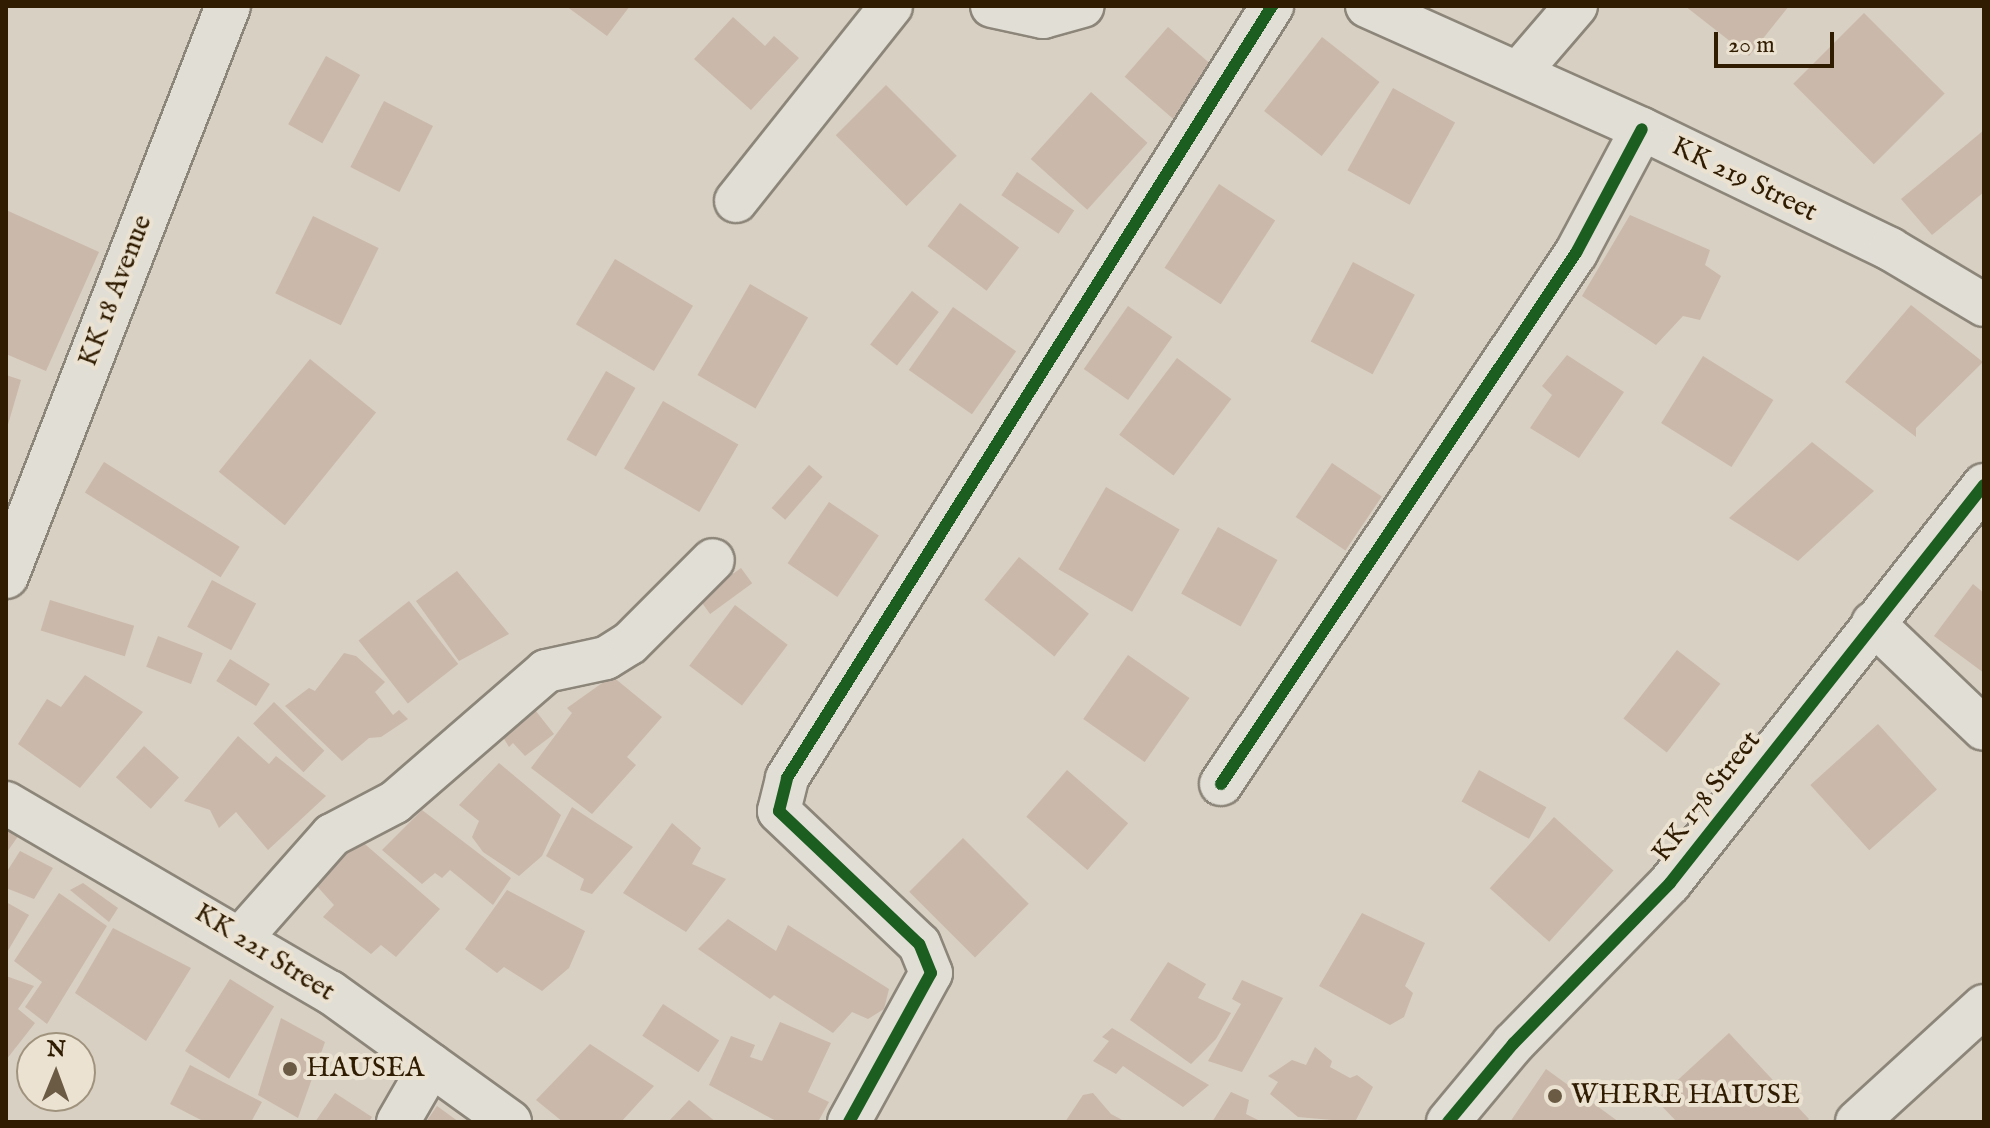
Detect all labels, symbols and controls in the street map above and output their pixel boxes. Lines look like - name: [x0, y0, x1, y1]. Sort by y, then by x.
- scale bar: [1718, 16, 1838, 66]
- text: 20 m: [1728, 30, 1775, 61]
- street label: KK 219 Street: [1666, 130, 1822, 230]
- street label: KK 18 Avenue: [72, 210, 160, 372]
- street label: KK 178 Street: [1645, 725, 1769, 869]
- street label: KK 221 Street: [188, 897, 340, 1009]
- north arrow: [16, 1032, 96, 1112]
- text: N: [47, 1036, 66, 1064]
- place label: HAUSEA: [306, 1052, 424, 1086]
- marker: HAUSEA: [281, 1060, 299, 1078]
- place label: WHERE HAIUSE: [1571, 1079, 1800, 1113]
- marker: WHERE HAIUSE: [1546, 1087, 1564, 1105]

